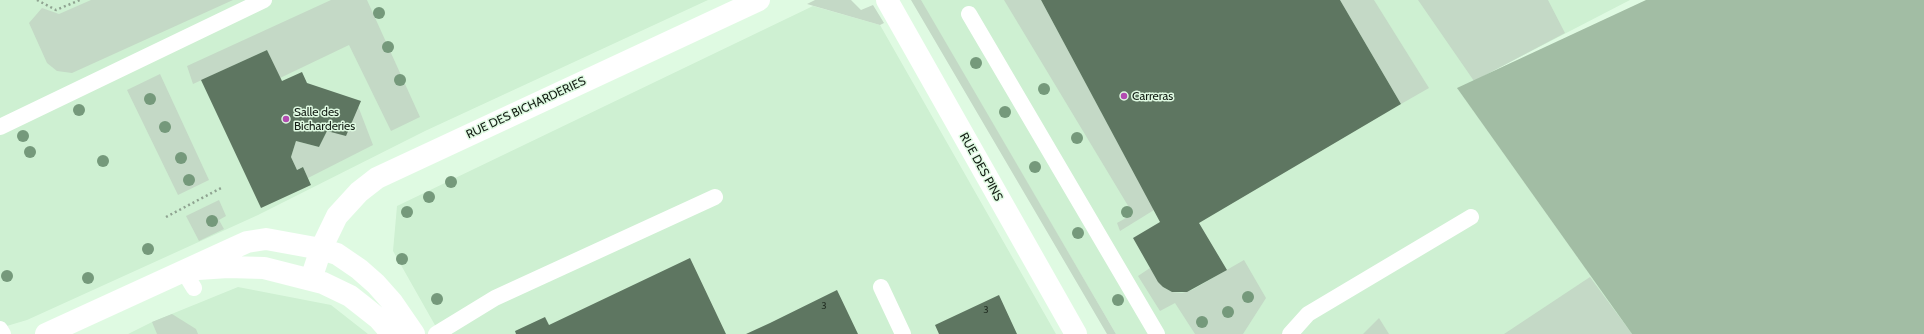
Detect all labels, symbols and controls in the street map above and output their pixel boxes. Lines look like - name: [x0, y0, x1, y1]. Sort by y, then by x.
- street label: RUE DES BICHARDERIES: [464, 74, 588, 142]
- place label: Carreras: [1132, 89, 1173, 103]
- marker: Carreras: [1119, 91, 1129, 101]
- place label: Salle des Bicharderies: [294, 105, 355, 133]
- marker: Salle des Bicharderies: [281, 114, 291, 124]
- street label: RUE DES PINS: [956, 130, 1006, 204]
- house number: 3: [821, 300, 827, 312]
- house number: 3: [983, 304, 989, 316]

